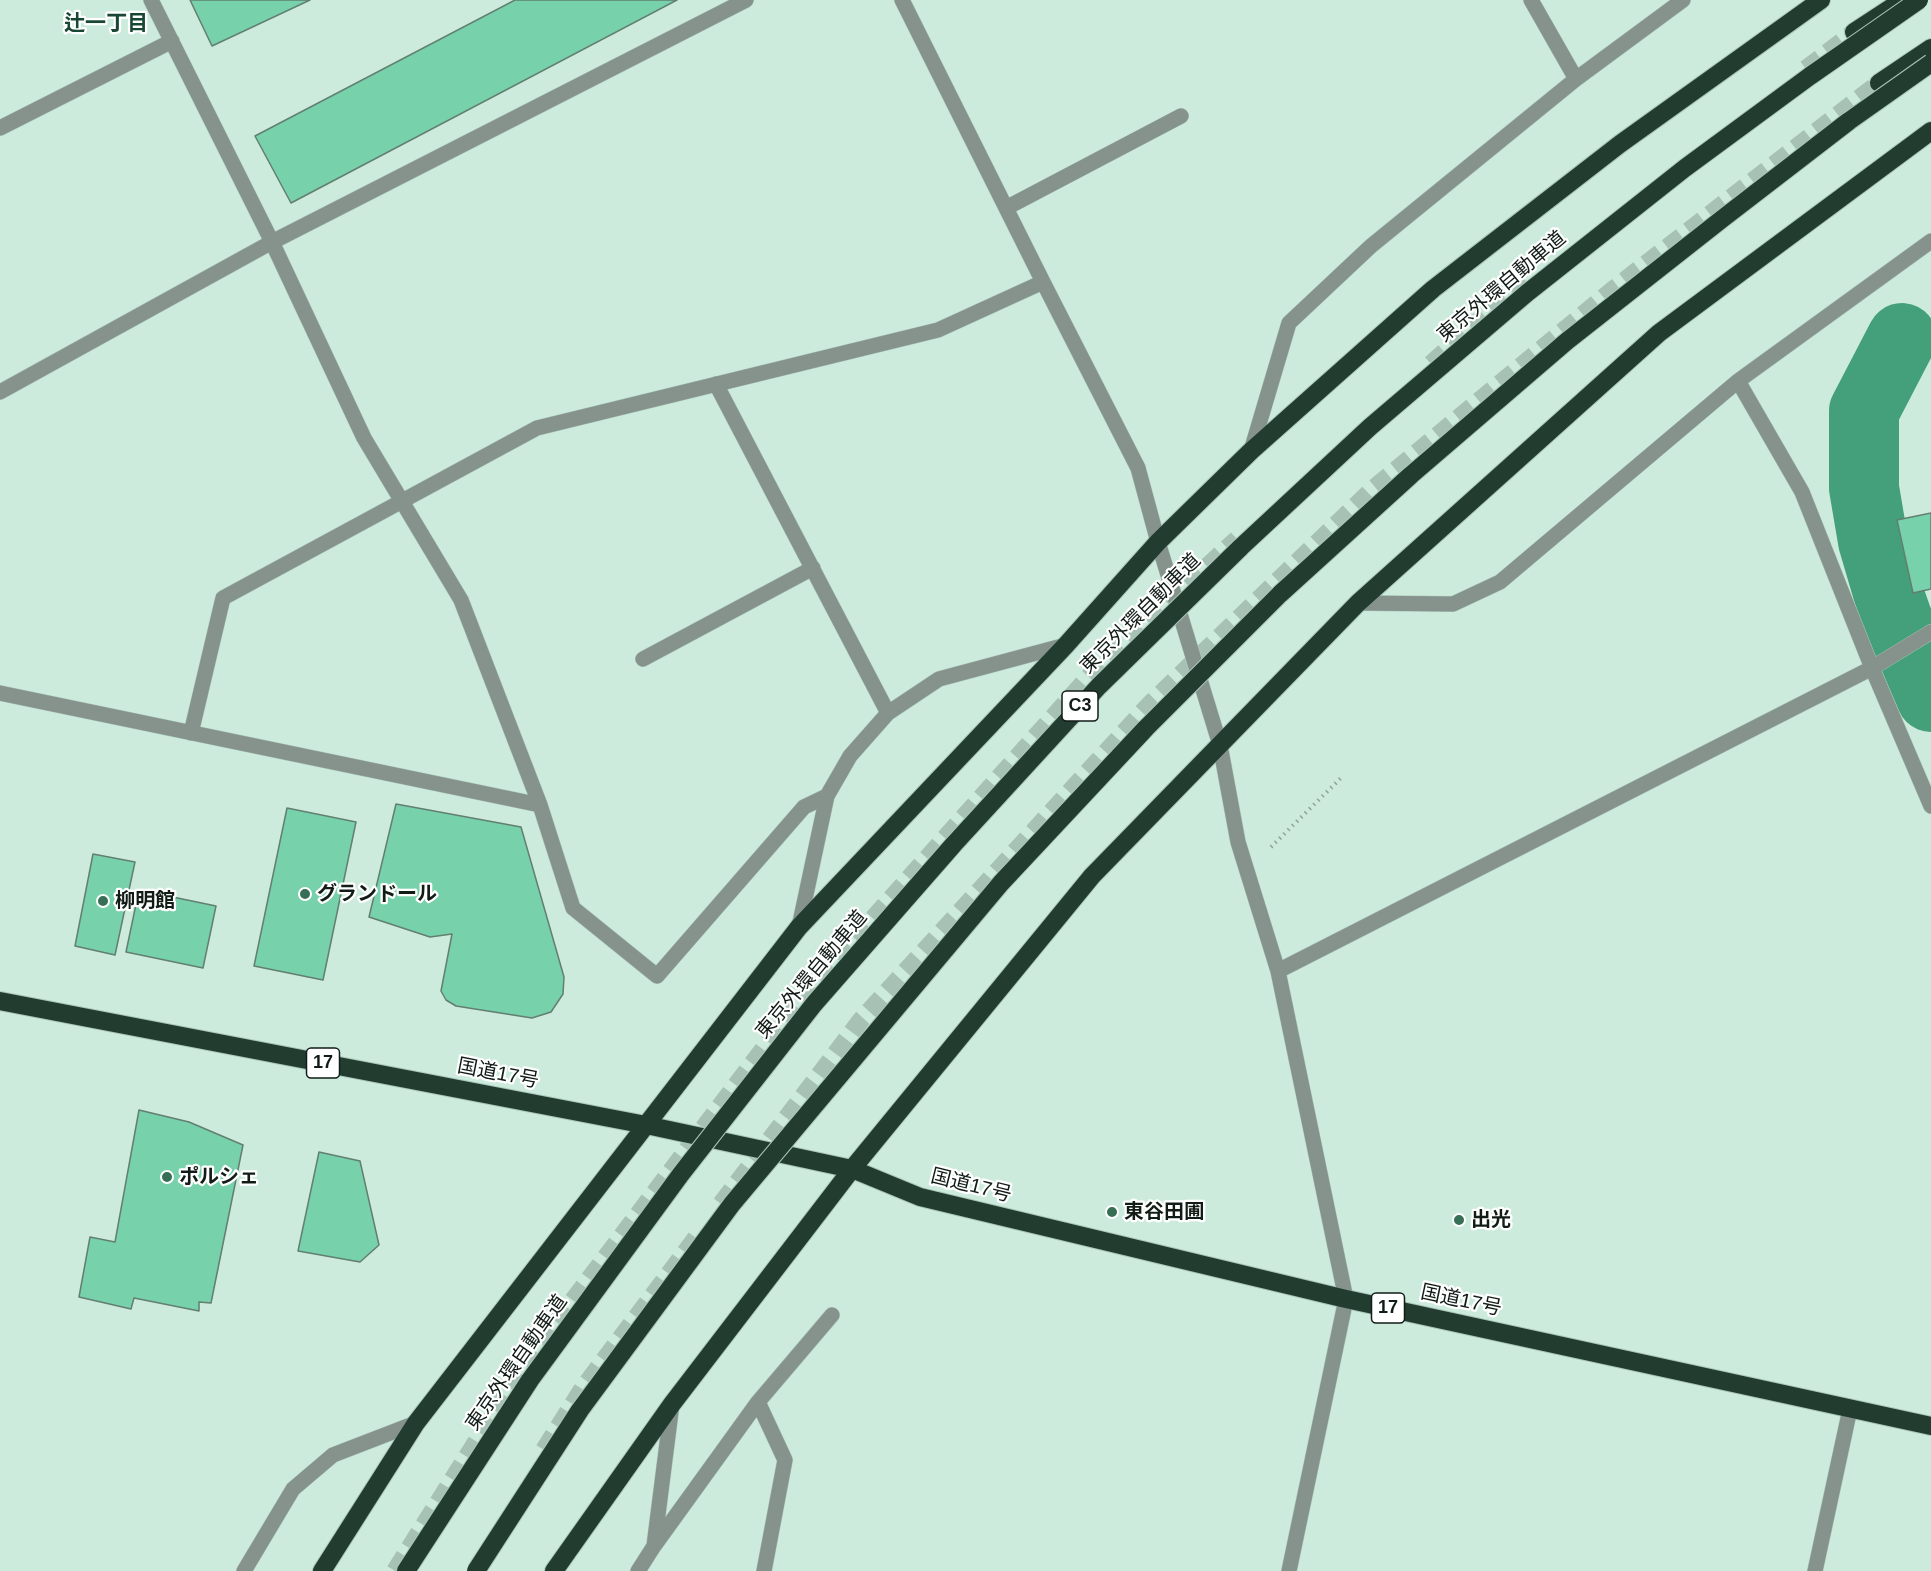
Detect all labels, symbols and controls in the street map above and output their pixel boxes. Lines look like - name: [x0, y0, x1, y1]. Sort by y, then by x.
- district label: 辻一丁目: [64, 11, 148, 37]
- street label: 東京外環自動車道: [1433, 226, 1571, 348]
- street label: 東京外環自動車道: [1076, 549, 1206, 679]
- road number: C3: [1062, 691, 1098, 721]
- place label: グランドール: [317, 882, 437, 906]
- marker: グランドール: [298, 887, 312, 901]
- place label: 柳明館: [115, 889, 175, 913]
- marker: 柳明館: [96, 894, 110, 908]
- street label: 東京外環自動車道: [751, 906, 873, 1044]
- road number: 17: [306, 1048, 340, 1078]
- street label: 国道17号: [455, 1054, 541, 1094]
- street label: 国道17号: [928, 1164, 1014, 1208]
- place label: ポルシェ: [179, 1165, 259, 1189]
- marker: ポルシェ: [160, 1170, 174, 1184]
- place label: 東谷田圃: [1124, 1200, 1204, 1224]
- marker: 東谷田圃: [1105, 1205, 1119, 1219]
- place label: 出光: [1471, 1208, 1511, 1232]
- marker: 出光: [1452, 1213, 1466, 1227]
- street label: 国道17号: [1418, 1281, 1504, 1321]
- street label: 東京外環自動車道: [461, 1291, 573, 1435]
- road number: 17: [1372, 1293, 1404, 1323]

